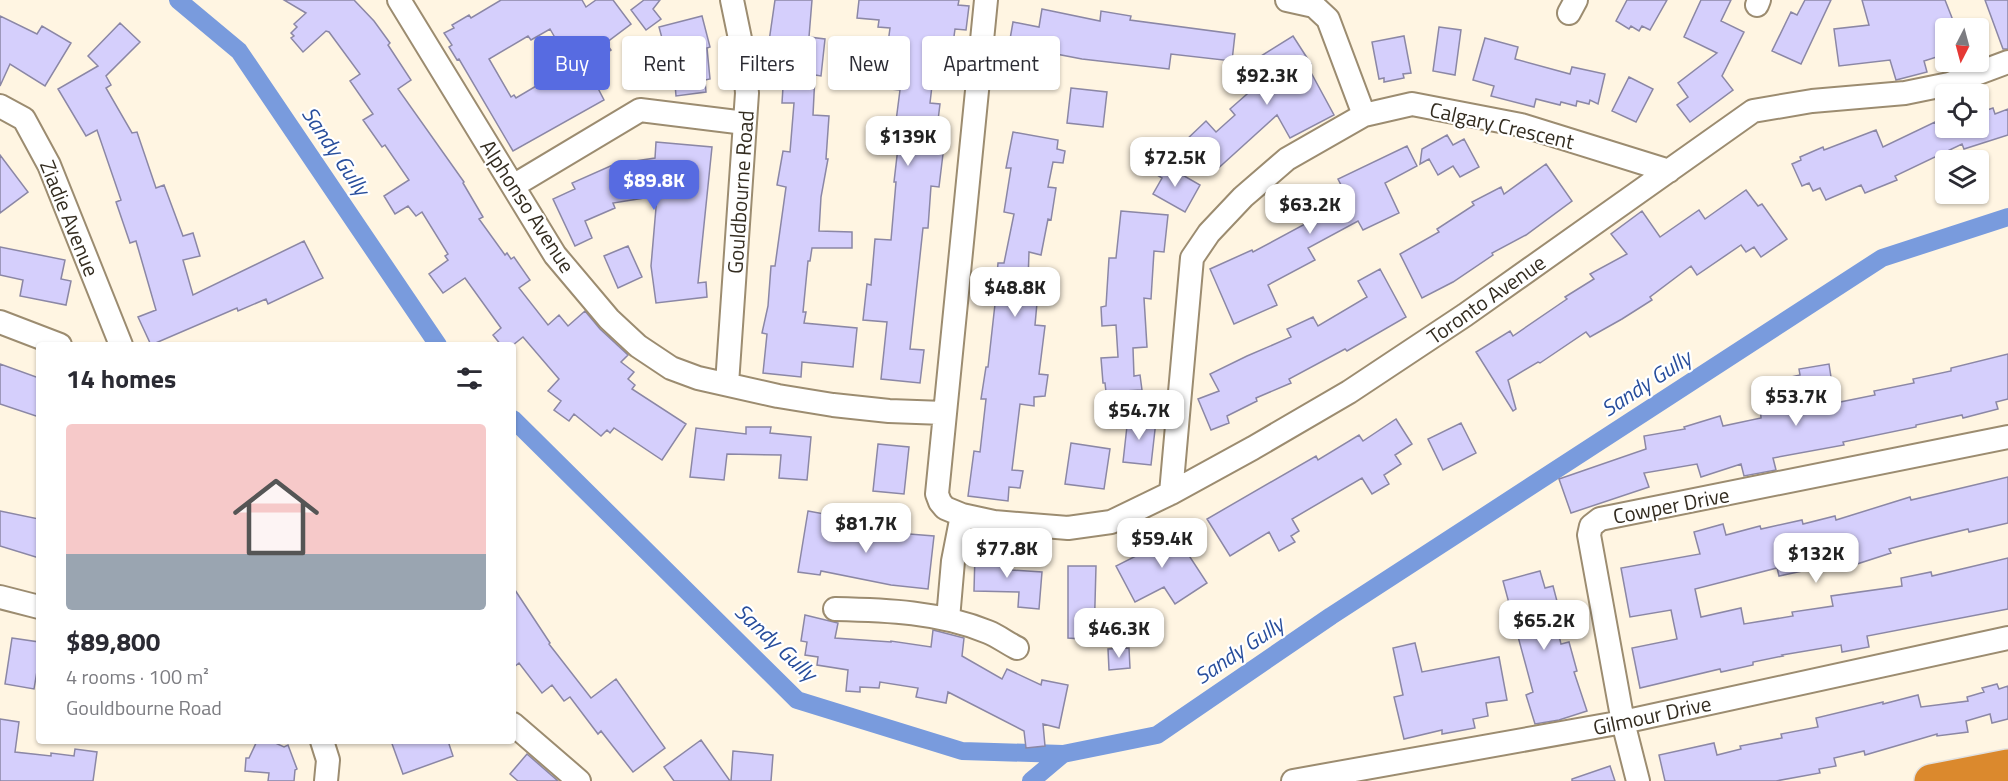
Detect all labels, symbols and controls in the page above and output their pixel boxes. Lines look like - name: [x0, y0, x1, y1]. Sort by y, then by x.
- north arrow: [1935, 18, 1989, 72]
- map controls: [1935, 18, 1989, 204]
- chip: Buy: [534, 36, 610, 90]
- chip: Rent: [622, 36, 706, 90]
- chip: Filters: [718, 36, 816, 90]
- chip: New: [828, 36, 910, 90]
- chip: Apartment: [922, 36, 1060, 90]
- pin: $92.3K: [1218, 55, 1316, 106]
- text: $92.3K: [1236, 59, 1298, 90]
- button: locate: [1935, 84, 1989, 138]
- street label: Calgary Crescent: [1427, 93, 1578, 157]
- water label: Sandy Gully: [293, 99, 380, 205]
- street label: Gouldbourne Road: [718, 109, 762, 275]
- pin: $139K: [866, 116, 950, 167]
- text: $139K: [880, 120, 936, 151]
- street label: Alphonso Avenue: [473, 133, 583, 279]
- pin: $72.5K: [1126, 137, 1224, 188]
- text: $72.5K: [1144, 141, 1206, 172]
- button: layers: [1935, 150, 1989, 204]
- street label: Ziadie Avenue: [32, 155, 108, 281]
- pin: $89.8K: [605, 160, 703, 211]
- text: $89.8K: [623, 164, 685, 195]
- pin: $63.2K: [1261, 184, 1359, 235]
- text: $63.2K: [1279, 188, 1341, 219]
- street label: Toronto Avenue: [1420, 246, 1552, 352]
- pin: $48.8K: [966, 267, 1064, 318]
- text: $48.8K: [984, 271, 1046, 302]
- water label: Sandy Gully: [1594, 339, 1700, 425]
- text: 14 homes: [66, 359, 176, 398]
- icon: filters: [453, 362, 486, 395]
- pin: $53.7K: [1747, 376, 1845, 427]
- text: $53.7K: [1765, 380, 1827, 411]
- pin: $54.7K: [1090, 390, 1188, 441]
- text: $54.7K: [1108, 394, 1170, 425]
- icon: home: [222, 463, 330, 571]
- street label: Cowper Drive: [1610, 478, 1732, 532]
- pin: $81.7K: [817, 503, 915, 554]
- text: $81.7K: [835, 507, 897, 538]
- pin: $59.4K: [1113, 518, 1211, 569]
- text: $59.4K: [1131, 522, 1193, 553]
- pin: $77.8K: [958, 528, 1056, 579]
- text: $77.8K: [976, 532, 1038, 563]
- pin: $132K: [1774, 533, 1858, 584]
- text: $132K: [1788, 537, 1844, 568]
- water label: Sandy Gully: [727, 595, 827, 691]
- pin: $65.2K: [1495, 600, 1593, 651]
- text: $65.2K: [1513, 604, 1575, 635]
- water label: Sandy Gully: [1187, 606, 1293, 693]
- pin: $46.3K: [1070, 608, 1168, 659]
- text: $46.3K: [1088, 612, 1150, 643]
- text: $89,800: [66, 622, 160, 661]
- text: 4 rooms · 100 m²: [66, 661, 209, 692]
- street label: Gilmour Drive: [1590, 687, 1714, 743]
- text: Gouldbourne Road: [66, 692, 222, 723]

